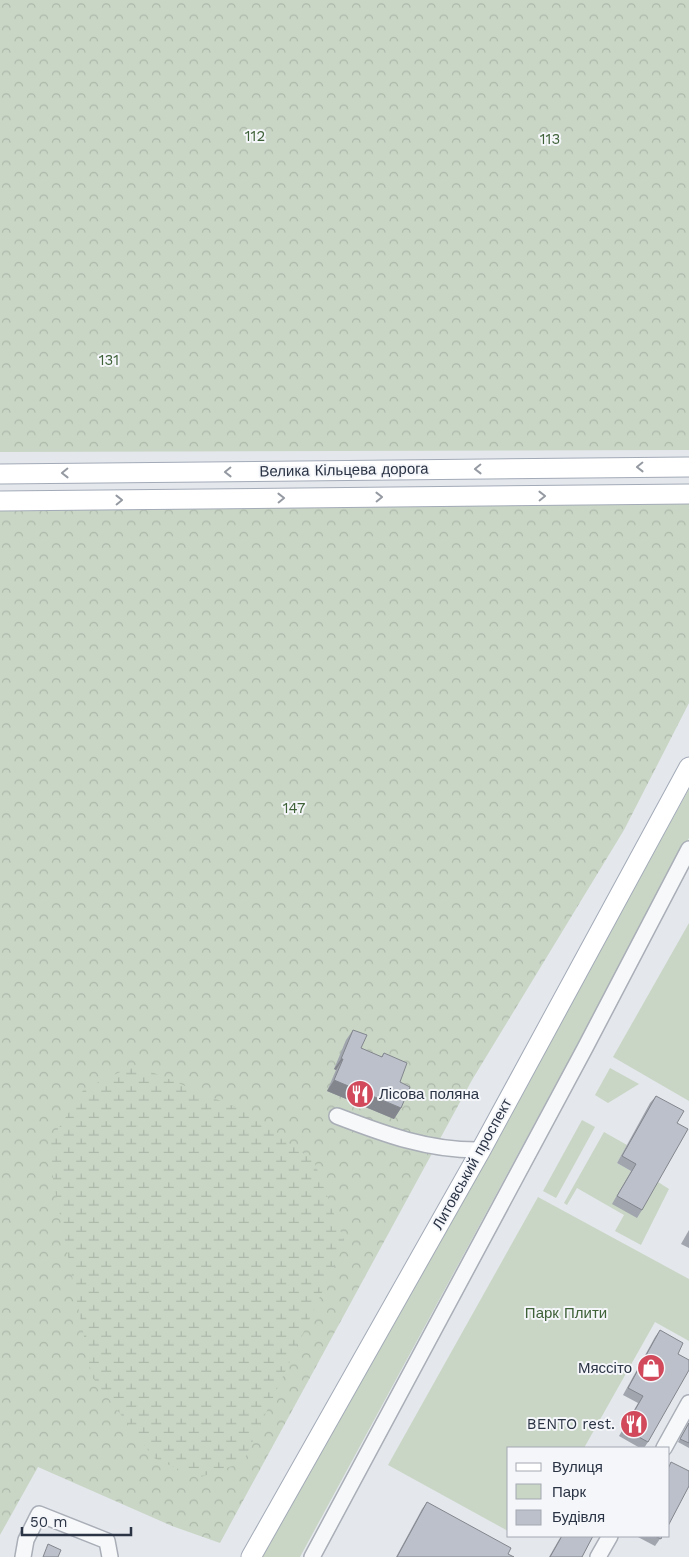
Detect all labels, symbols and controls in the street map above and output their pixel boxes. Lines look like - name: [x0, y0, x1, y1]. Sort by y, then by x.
- park label: 112: [245, 127, 265, 145]
- park label: 113: [540, 130, 560, 148]
- park label: 131: [99, 351, 119, 369]
- street label: Велика Кільцева дорога: [259, 460, 429, 480]
- one-way arrow: [636, 462, 644, 472]
- one-way arrow: [474, 464, 482, 474]
- one-way arrow: [224, 466, 232, 477]
- one-way arrow: [61, 468, 69, 478]
- one-way arrow: [538, 491, 546, 501]
- one-way arrow: [376, 492, 384, 502]
- one-way arrow: [278, 493, 285, 503]
- one-way arrow: [115, 495, 123, 505]
- park label: 147: [283, 799, 305, 817]
- restaurant icon: Лісова поляна: [345, 1079, 375, 1109]
- place label: Лісова поляна: [379, 1085, 480, 1103]
- street label: Литовський проспект: [428, 1095, 516, 1233]
- park label: Парк Плити: [525, 1304, 607, 1322]
- shop icon: Мяссіто: [636, 1353, 666, 1383]
- place label: Мяссіто: [578, 1359, 632, 1377]
- restaurant icon: BENTO rest.: [619, 1409, 649, 1439]
- place label: BENTO rest.: [527, 1415, 615, 1433]
- legend: [507, 1447, 669, 1537]
- text: Вулиця: [552, 1458, 603, 1476]
- text: Парк: [552, 1483, 586, 1501]
- scale bar: [22, 1504, 131, 1536]
- text: Будівля: [552, 1508, 605, 1526]
- text: 50 m: [30, 1513, 67, 1531]

